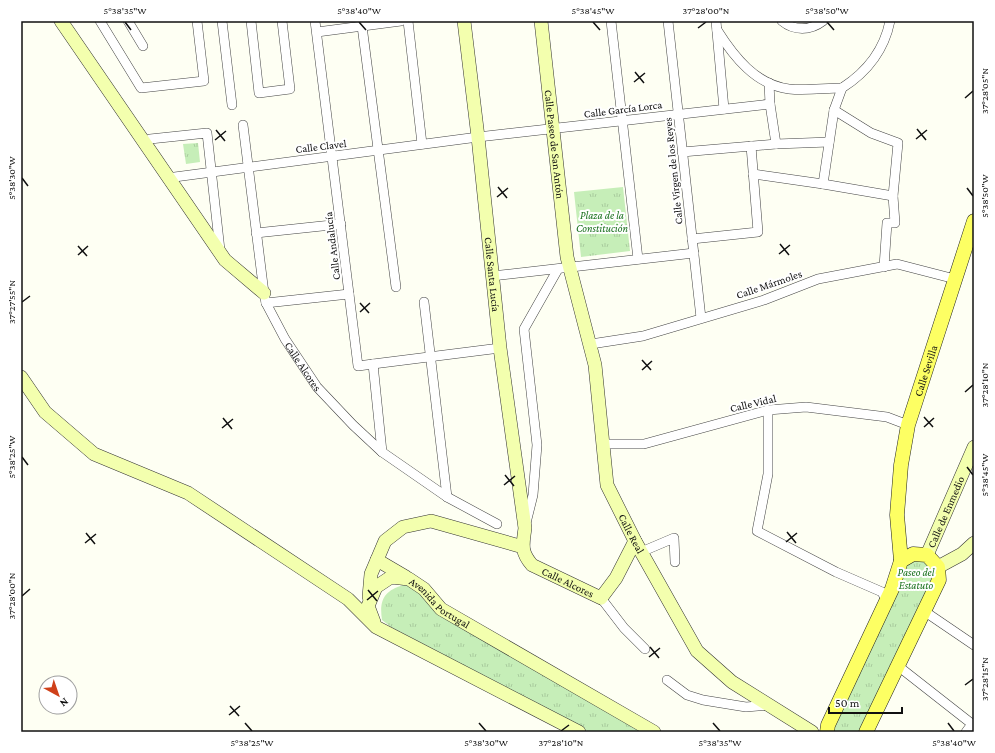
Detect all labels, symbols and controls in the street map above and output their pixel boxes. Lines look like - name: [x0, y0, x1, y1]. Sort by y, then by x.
- text: 5°38'35"W: [104, 5, 147, 16]
- text: 5°38'40"W: [337, 5, 382, 16]
- text: 5°38'45"W: [572, 5, 615, 16]
- text: 37°28'00"N: [683, 5, 730, 16]
- text: 5°38'50"W: [805, 5, 850, 16]
- text: 37°28'05"N: [979, 68, 990, 114]
- street label: Calle Paseo de San Antón: [543, 89, 567, 199]
- street label: Calle García Lorca: [583, 98, 663, 120]
- street label: Calle Virgen de los Reyes: [661, 117, 686, 225]
- street label: Calle Clavel: [295, 137, 347, 155]
- text: 5°38'30"W: [6, 155, 17, 200]
- text: 5°38'50"W: [979, 173, 990, 218]
- park label: Plaza de la Constitución: [576, 209, 629, 234]
- street label: Calle Andalucía: [322, 211, 342, 281]
- street label: Calle Santa Lucía: [482, 237, 502, 312]
- street label: Calle Mármoles: [735, 267, 803, 301]
- text: 37°27'55"N: [6, 280, 17, 324]
- street label: Calle Alcores: [283, 340, 324, 393]
- street label: Calle Sevilla: [912, 344, 939, 398]
- text: 37°28'10"N: [979, 362, 990, 407]
- street label: Calle Vidal: [729, 392, 777, 414]
- text: 5°38'25"W: [6, 435, 17, 479]
- text: 5°38'45"W: [979, 453, 990, 496]
- street label: Calle de Enmedio: [925, 474, 967, 549]
- street label: Calle Real: [616, 512, 647, 556]
- street label: Calle Alcores: [540, 565, 596, 600]
- park label: Paseo del Estatuto: [898, 566, 935, 591]
- text: 37°28'00"N: [6, 572, 17, 619]
- street label: Avenida Portugal: [407, 575, 472, 630]
- text: 37°28'15"N: [979, 657, 990, 701]
- north arrow: [38, 675, 78, 715]
- scale bar: [829, 689, 902, 715]
- text: N: [57, 696, 71, 710]
- text: 50 m: [835, 696, 860, 710]
- text: 5°38'25"W: [230, 737, 274, 748]
- text: 5°38'30"W: [464, 737, 509, 748]
- text: 37°28'10"N: [539, 737, 584, 748]
- text: 5°38'35"W: [699, 737, 742, 748]
- text: 5°38'40"W: [932, 737, 977, 748]

